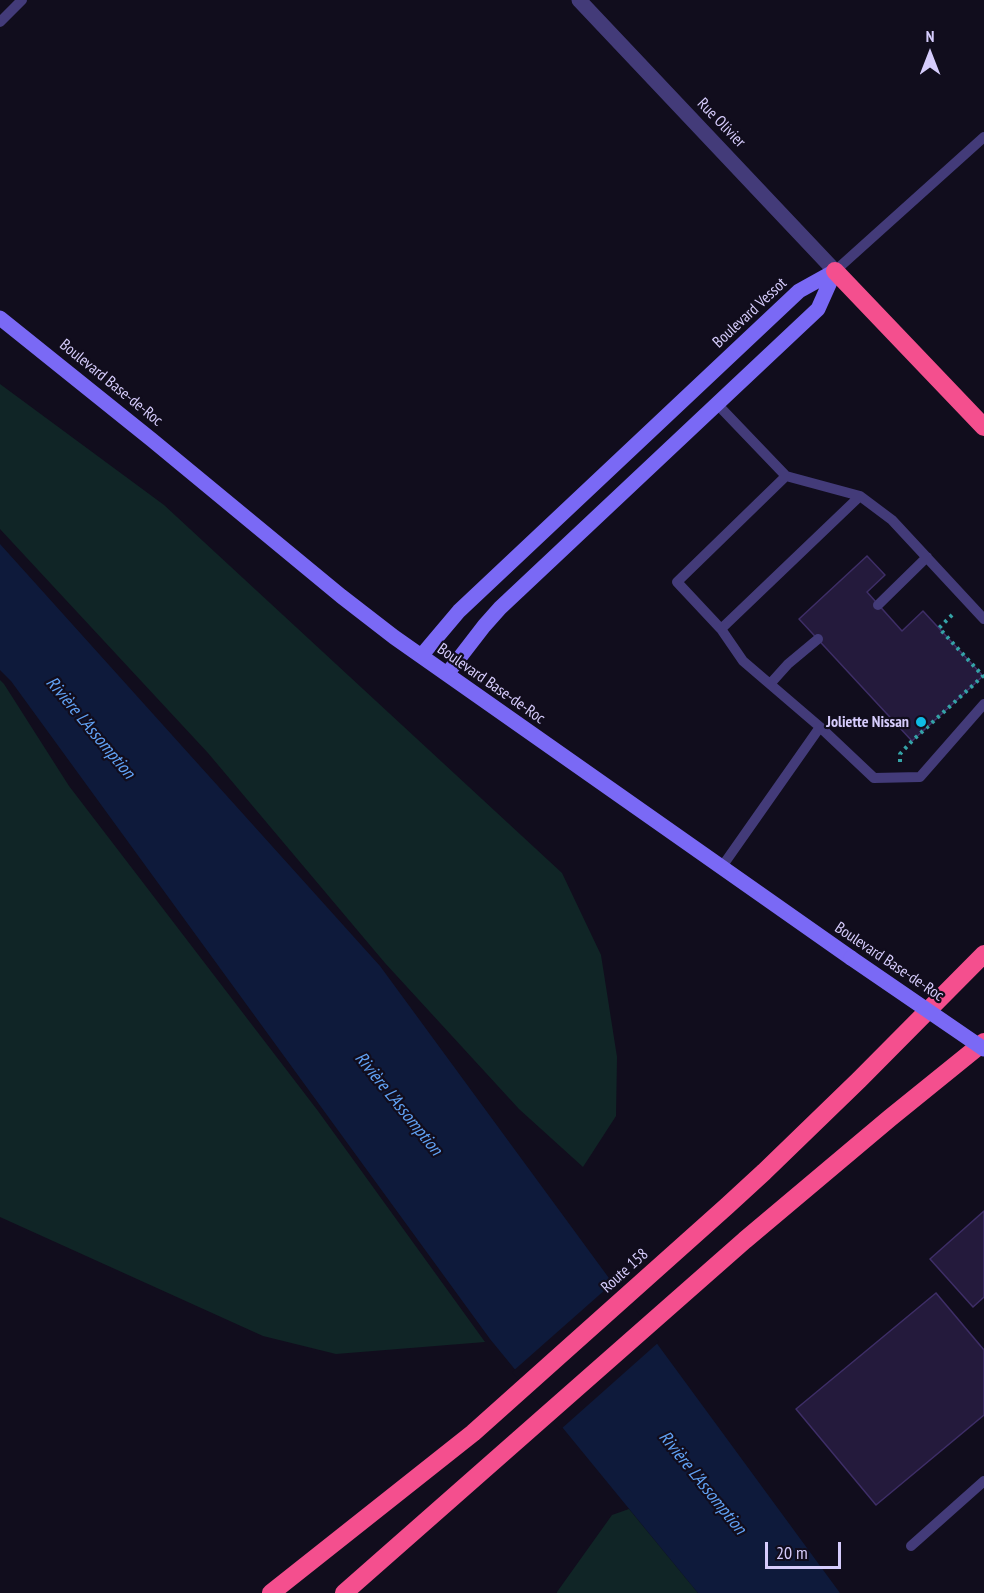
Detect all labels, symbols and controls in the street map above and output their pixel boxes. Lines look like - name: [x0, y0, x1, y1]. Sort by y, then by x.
- north arrow: [900, 24, 960, 84]
- text: N: [926, 26, 934, 46]
- street label: Rue Olivier: [693, 94, 749, 152]
- street label: Boulevard Vessot: [709, 274, 791, 352]
- street label: Boulevard Base-de-Roc: [56, 336, 166, 430]
- street label: Boulevard Base-de-Roc: [433, 640, 549, 728]
- water label: Rivière L'Assomption: [41, 673, 139, 783]
- place label: Joliette Nissan: [826, 712, 909, 732]
- marker: Joliette Nissan: [914, 715, 928, 729]
- street label: Boulevard Base-de-Roc: [831, 918, 947, 1006]
- water label: Rivière L'Assomption: [350, 1048, 446, 1160]
- street label: Route 158: [597, 1245, 653, 1297]
- water label: Rivière L'Assomption: [654, 1427, 750, 1539]
- scale bar: [768, 1530, 844, 1568]
- text: 20 m: [776, 1541, 808, 1564]

